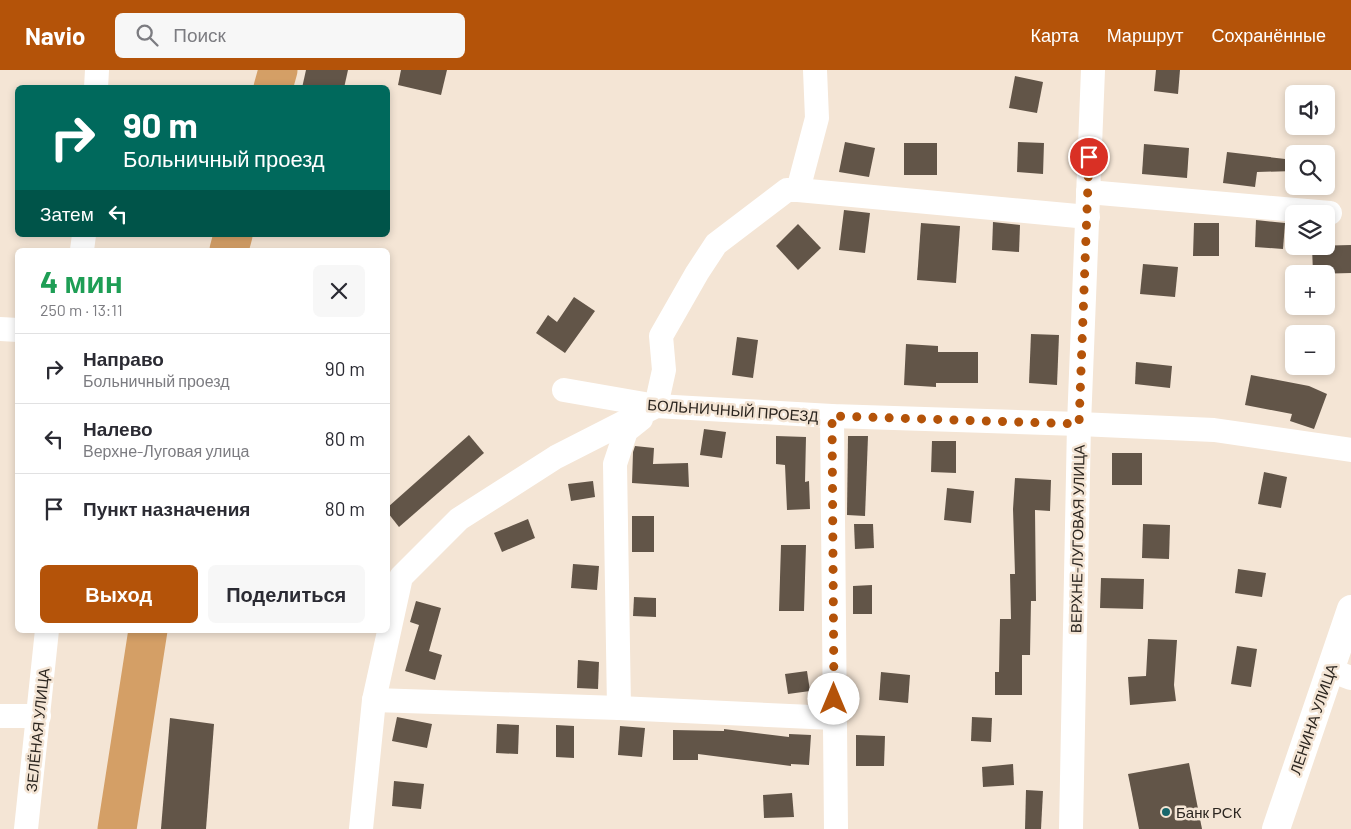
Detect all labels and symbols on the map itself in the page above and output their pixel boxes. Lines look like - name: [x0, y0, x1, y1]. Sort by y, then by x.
- pin: [1068, 136, 1110, 178]
- street label: БОЛЬНИЧНЫЙ ПРОЕЗД: [647, 395, 819, 425]
- street label: ВЕРХНЕ-ЛУГОВАЯ УЛИЦА: [1066, 445, 1088, 633]
- street label: ЛЕНИНА УЛИЦА: [1286, 661, 1340, 777]
- street label: ЗЕЛЁНАЯ УЛИЦА: [22, 667, 52, 793]
- position arrow: [807, 672, 859, 724]
- place label: Банк РСК: [1176, 803, 1242, 821]
- marker: Банк РСК: [1160, 806, 1172, 818]

